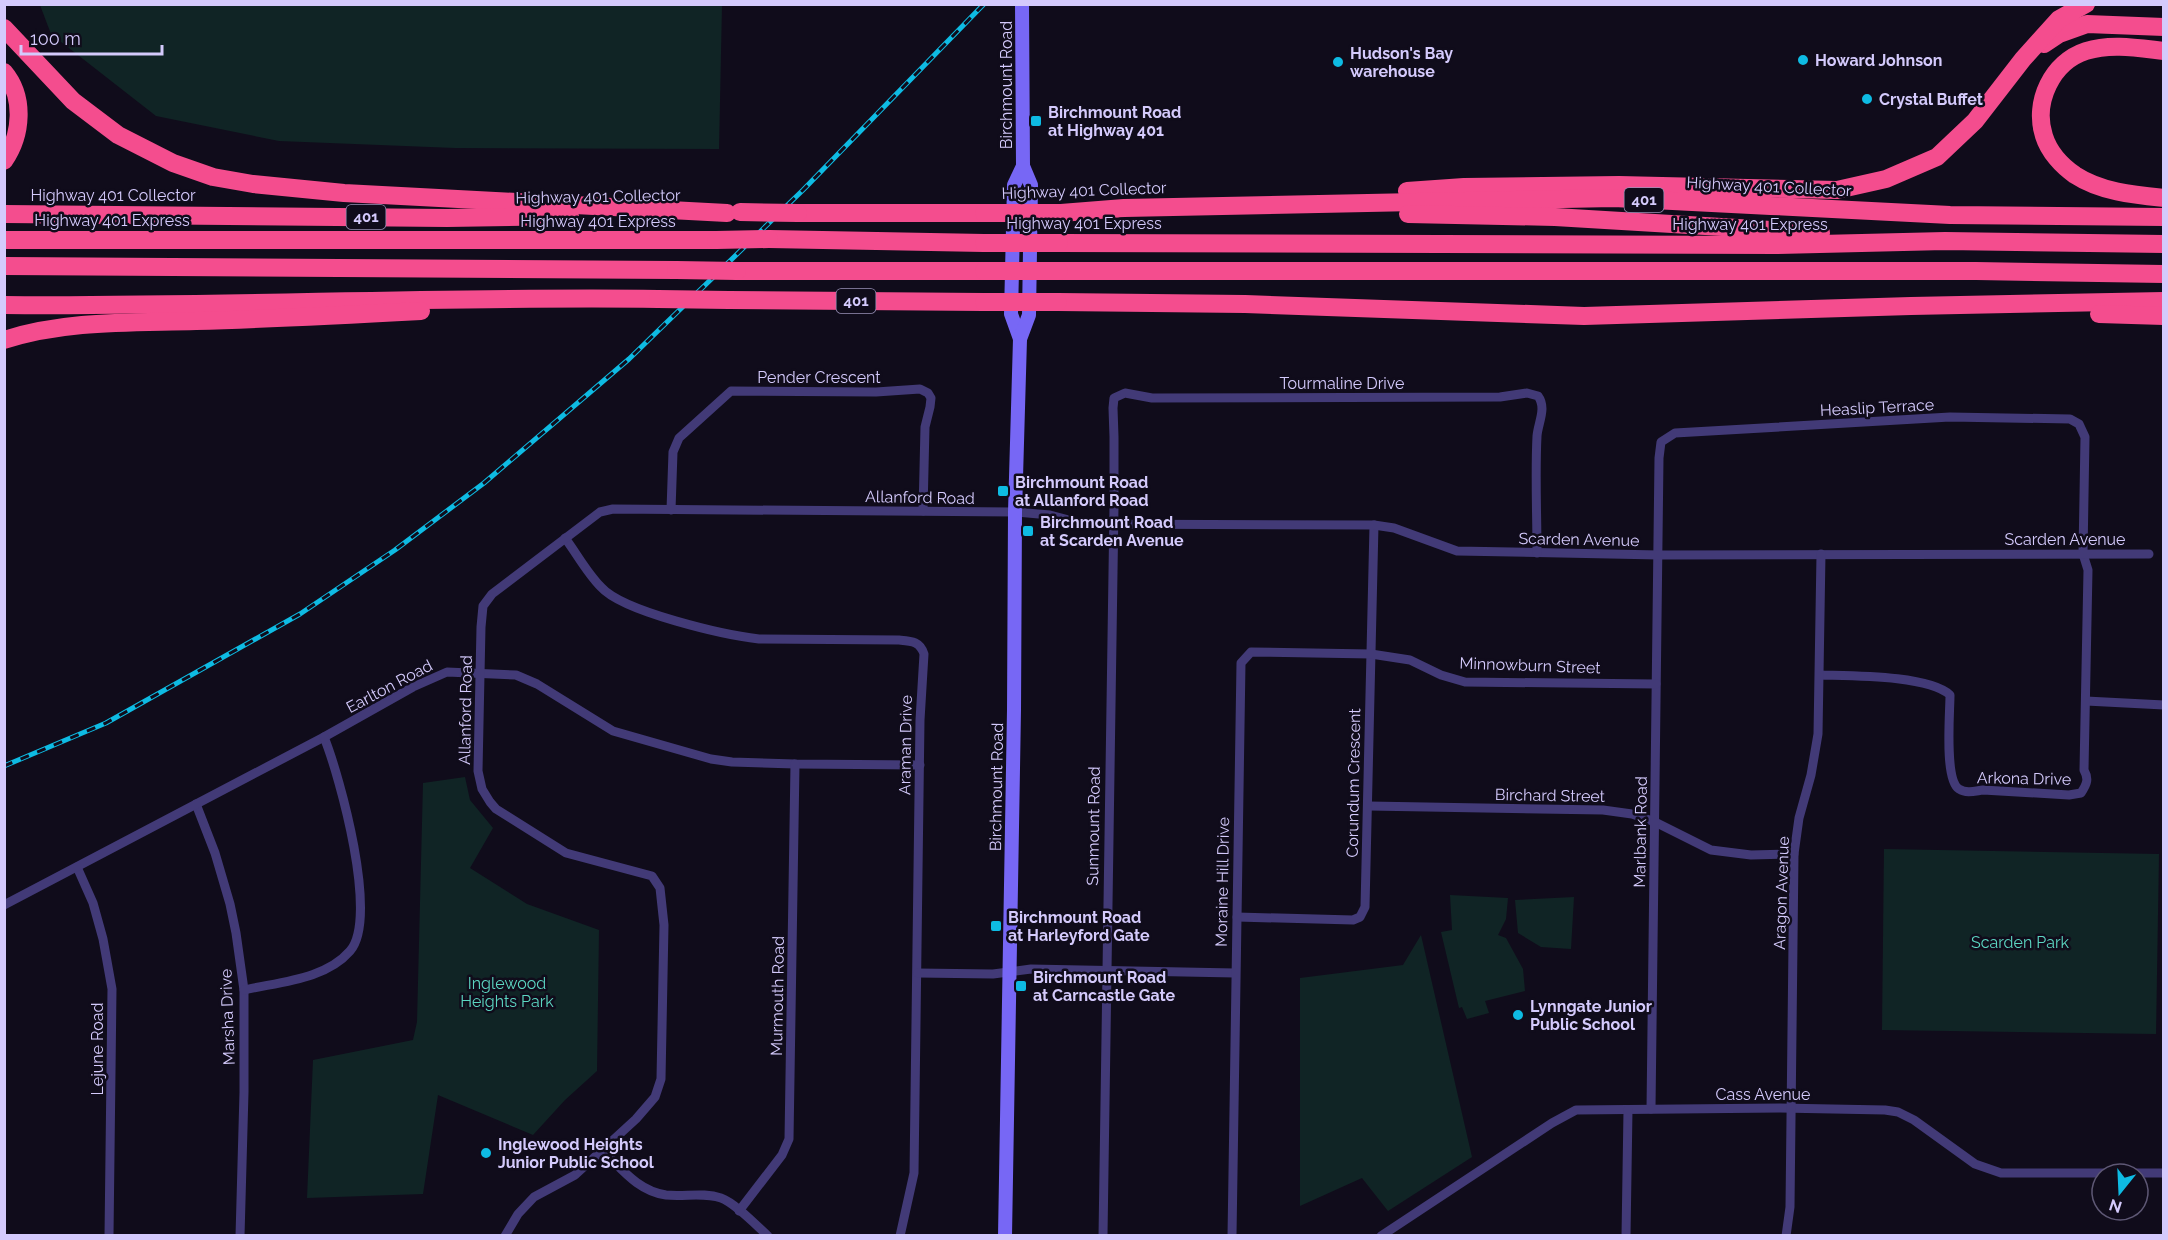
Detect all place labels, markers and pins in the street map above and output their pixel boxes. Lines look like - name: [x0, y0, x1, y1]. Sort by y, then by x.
- place label: Hudson's Bay warehouse: [1350, 44, 1453, 81]
- place label: Howard Johnson: [1815, 51, 1942, 70]
- marker: Howard Johnson: [1796, 53, 1810, 67]
- marker: Hudson's Bay warehouse: [1331, 55, 1345, 69]
- place label: Crystal Buffet: [1879, 90, 1983, 109]
- marker: Crystal Buffet: [1860, 92, 1874, 106]
- place label: Birchmount Road at Highway 401: [1048, 103, 1181, 140]
- marker: Birchmount Road at Highway 401: [1029, 114, 1043, 128]
- place label: Birchmount Road at Allanford Road: [1015, 473, 1149, 510]
- marker: Birchmount Road at Allanford Road: [996, 484, 1010, 498]
- place label: Birchmount Road at Scarden Avenue: [1040, 513, 1184, 550]
- marker: Birchmount Road at Scarden Avenue: [1021, 524, 1035, 538]
- place label: Birchmount Road at Harleyford Gate: [1008, 908, 1150, 945]
- marker: Birchmount Road at Harleyford Gate: [989, 919, 1003, 933]
- place label: Birchmount Road at Carncastle Gate: [1033, 968, 1176, 1005]
- marker: Birchmount Road at Carncastle Gate: [1014, 979, 1028, 993]
- place label: Lynngate Junior Public School: [1530, 997, 1652, 1034]
- marker: Lynngate Junior Public School: [1511, 1008, 1525, 1022]
- place label: Inglewood Heights Junior Public School: [498, 1135, 655, 1172]
- marker: Inglewood Heights Junior Public School: [479, 1146, 493, 1160]

